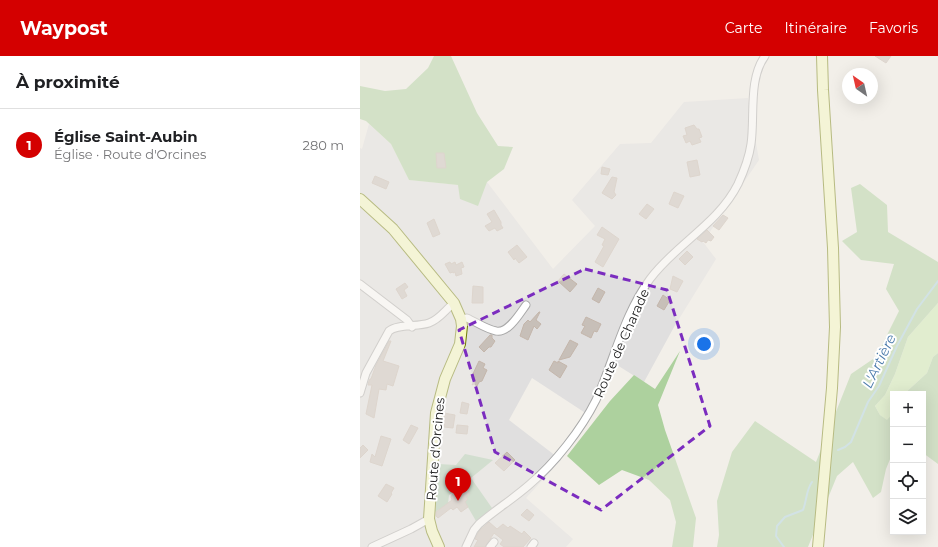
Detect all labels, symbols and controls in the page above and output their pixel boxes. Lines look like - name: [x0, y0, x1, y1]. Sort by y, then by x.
- text: Waypost: [20, 17, 108, 40]
- text: Carte: [725, 19, 762, 37]
- text: Itinéraire: [784, 19, 847, 37]
- text: Favoris: [869, 19, 918, 37]
- north arrow: [842, 68, 878, 104]
- text: À proximité: [16, 72, 120, 92]
- text: Église Saint-Aubin: [54, 127, 198, 146]
- text: 1: [26, 137, 32, 153]
- text: 280 m: [303, 137, 344, 153]
- text: Église · Route d'Orcines: [54, 146, 206, 162]
- street label: Route de Charade: [590, 286, 652, 400]
- water label: L'Artière: [858, 331, 900, 391]
- your location: [694, 334, 714, 354]
- map controls: [890, 391, 926, 535]
- button: +: [890, 391, 926, 427]
- street label: Route d'Orcines: [423, 397, 447, 501]
- button: −: [890, 427, 926, 463]
- button: locate: [890, 463, 926, 499]
- pin: 1: [445, 468, 471, 501]
- button: layers: [890, 499, 926, 535]

